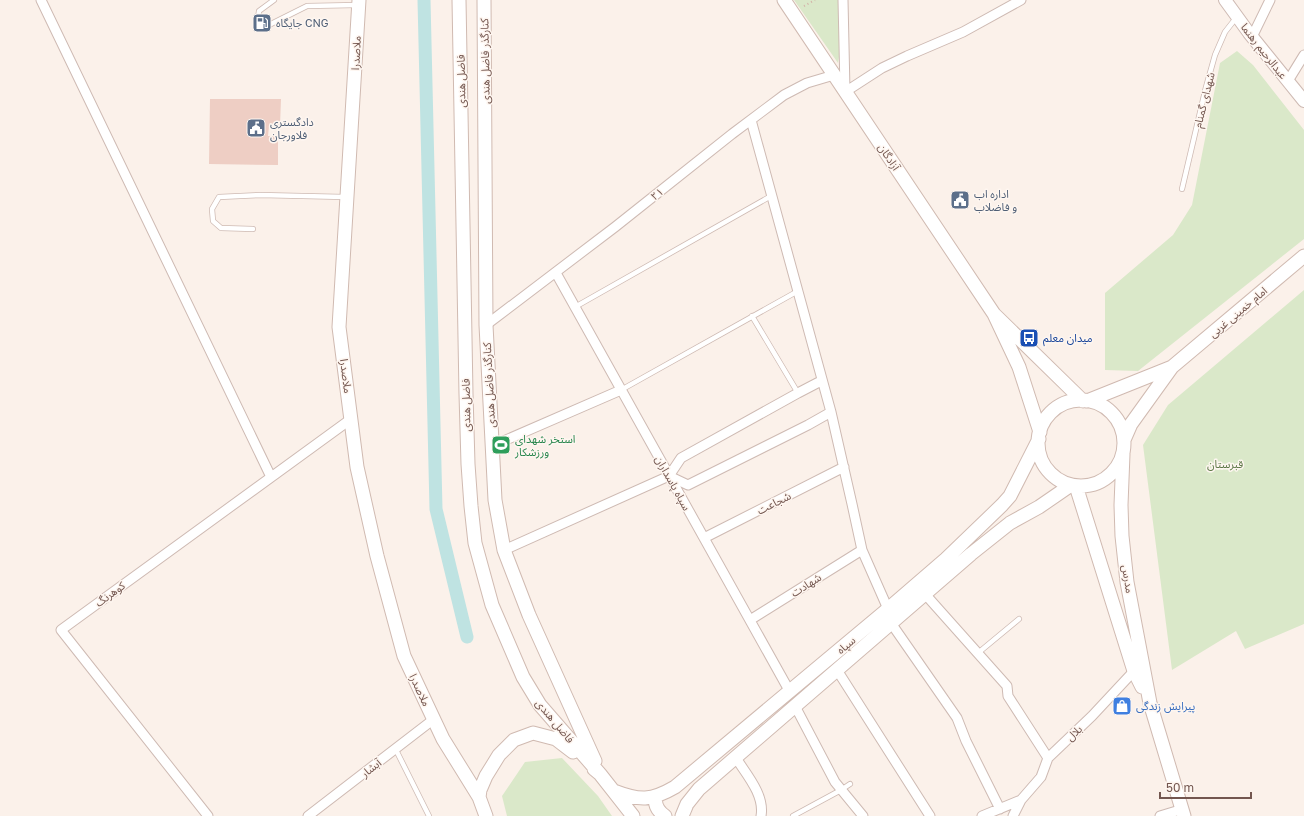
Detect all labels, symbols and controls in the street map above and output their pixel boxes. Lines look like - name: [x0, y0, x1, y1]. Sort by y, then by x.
- fuel station icon: جایگاه CNG: [251, 12, 273, 34]
- place label: جایگاه CNG: [276, 16, 329, 30]
- street label: کنارگذر فاضل هندی: [477, 18, 493, 104]
- street label: عبدالرحیم رهنما: [1236, 20, 1291, 83]
- street label: ملاصدرا: [348, 35, 364, 71]
- street label: فاضل هندی: [454, 54, 468, 108]
- street label: شهدای گمنام: [1190, 70, 1219, 130]
- place label: دادگستری فلاورجان: [270, 115, 314, 142]
- public building icon: دادگستری فلاورجان: [245, 117, 267, 139]
- street label: آزادگان: [875, 141, 903, 174]
- street label: ۲۱: [648, 185, 666, 203]
- place label: اداره اب و فاضلاب: [974, 187, 1017, 214]
- public building icon: اداره اب و فاضلاب: [949, 189, 971, 211]
- street label: امام خمینی غربی: [1206, 284, 1271, 341]
- bus stop icon: میدان معلم: [1018, 327, 1040, 349]
- place label: میدان معلم: [1043, 331, 1093, 347]
- street label: کنارگذر فاضل هندی: [480, 342, 498, 428]
- street label: ملاصدرا: [337, 358, 355, 394]
- street label: فاضل هندی: [459, 378, 473, 432]
- place label: استخر شهدای ورزشکار: [514, 432, 576, 459]
- sports icon: استخر شهدای ورزشکار: [490, 434, 512, 456]
- street label: سپاه پاسداران: [651, 453, 694, 514]
- park label: قبرستان: [1207, 457, 1243, 471]
- street label: شجاعت: [755, 488, 794, 517]
- street label: مدرس: [1119, 564, 1137, 594]
- street label: شهادت: [788, 570, 824, 599]
- street label: کوهرنگ: [92, 578, 128, 610]
- street label: سپاه: [834, 633, 859, 658]
- street label: ملاصدرا: [406, 671, 434, 709]
- shop icon: پیرایش زندگی: [1111, 695, 1133, 717]
- street label: فاضل هندی: [533, 696, 577, 746]
- place label: پیرایش زندگی: [1136, 699, 1195, 714]
- street label: بلال: [1063, 722, 1085, 744]
- street label: آبشار: [357, 755, 385, 781]
- scale bar: [1160, 774, 1251, 800]
- text: 50 m: [1166, 780, 1194, 795]

